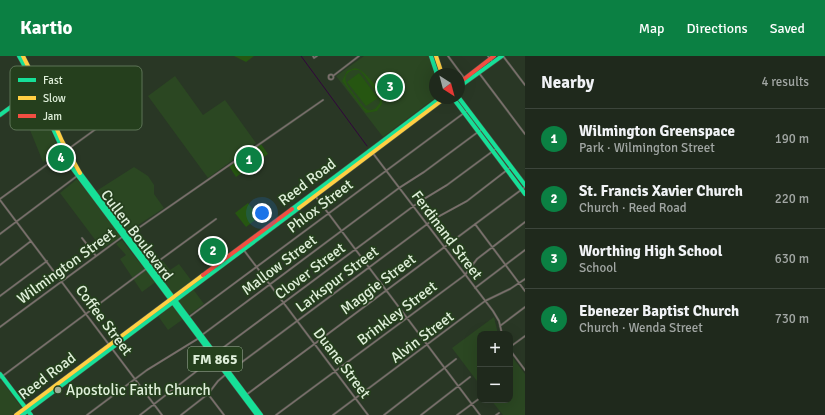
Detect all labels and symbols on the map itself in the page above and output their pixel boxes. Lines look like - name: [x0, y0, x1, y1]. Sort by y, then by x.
- legend: [10, 66, 142, 130]
- north arrow: [429, 68, 465, 104]
- pin: 3: [377, 72, 403, 102]
- text: Fast: [43, 74, 63, 87]
- text: Slow: [43, 92, 66, 105]
- text: Jam: [43, 110, 62, 123]
- pin: 4: [48, 143, 74, 173]
- pin: 1: [236, 145, 262, 175]
- street label: Reed Road: [275, 155, 339, 209]
- street label: Phlox Street: [284, 175, 356, 237]
- street label: Cullen Boulevard: [97, 186, 177, 284]
- street label: Ferdinand Street: [408, 187, 486, 283]
- your location: [252, 203, 272, 223]
- street label: Wilmington Street: [13, 224, 119, 308]
- street label: Mallow Street: [238, 231, 320, 299]
- pin: 2: [200, 236, 226, 266]
- street label: Clover Street: [271, 239, 349, 303]
- street label: Larkspur Street: [292, 242, 382, 316]
- street label: Maggie Street: [337, 250, 419, 318]
- street label: Brinkley Street: [354, 277, 440, 349]
- street label: Coffee Street: [72, 281, 136, 359]
- street label: Alvin Street: [387, 307, 457, 367]
- street label: Duane Street: [310, 324, 374, 402]
- road number: FM 865: [188, 347, 242, 371]
- street label: Reed Road: [15, 349, 79, 403]
- place label: Apostolic Faith Church: [66, 381, 211, 399]
- marker: Apostolic Faith Church: [53, 385, 63, 395]

